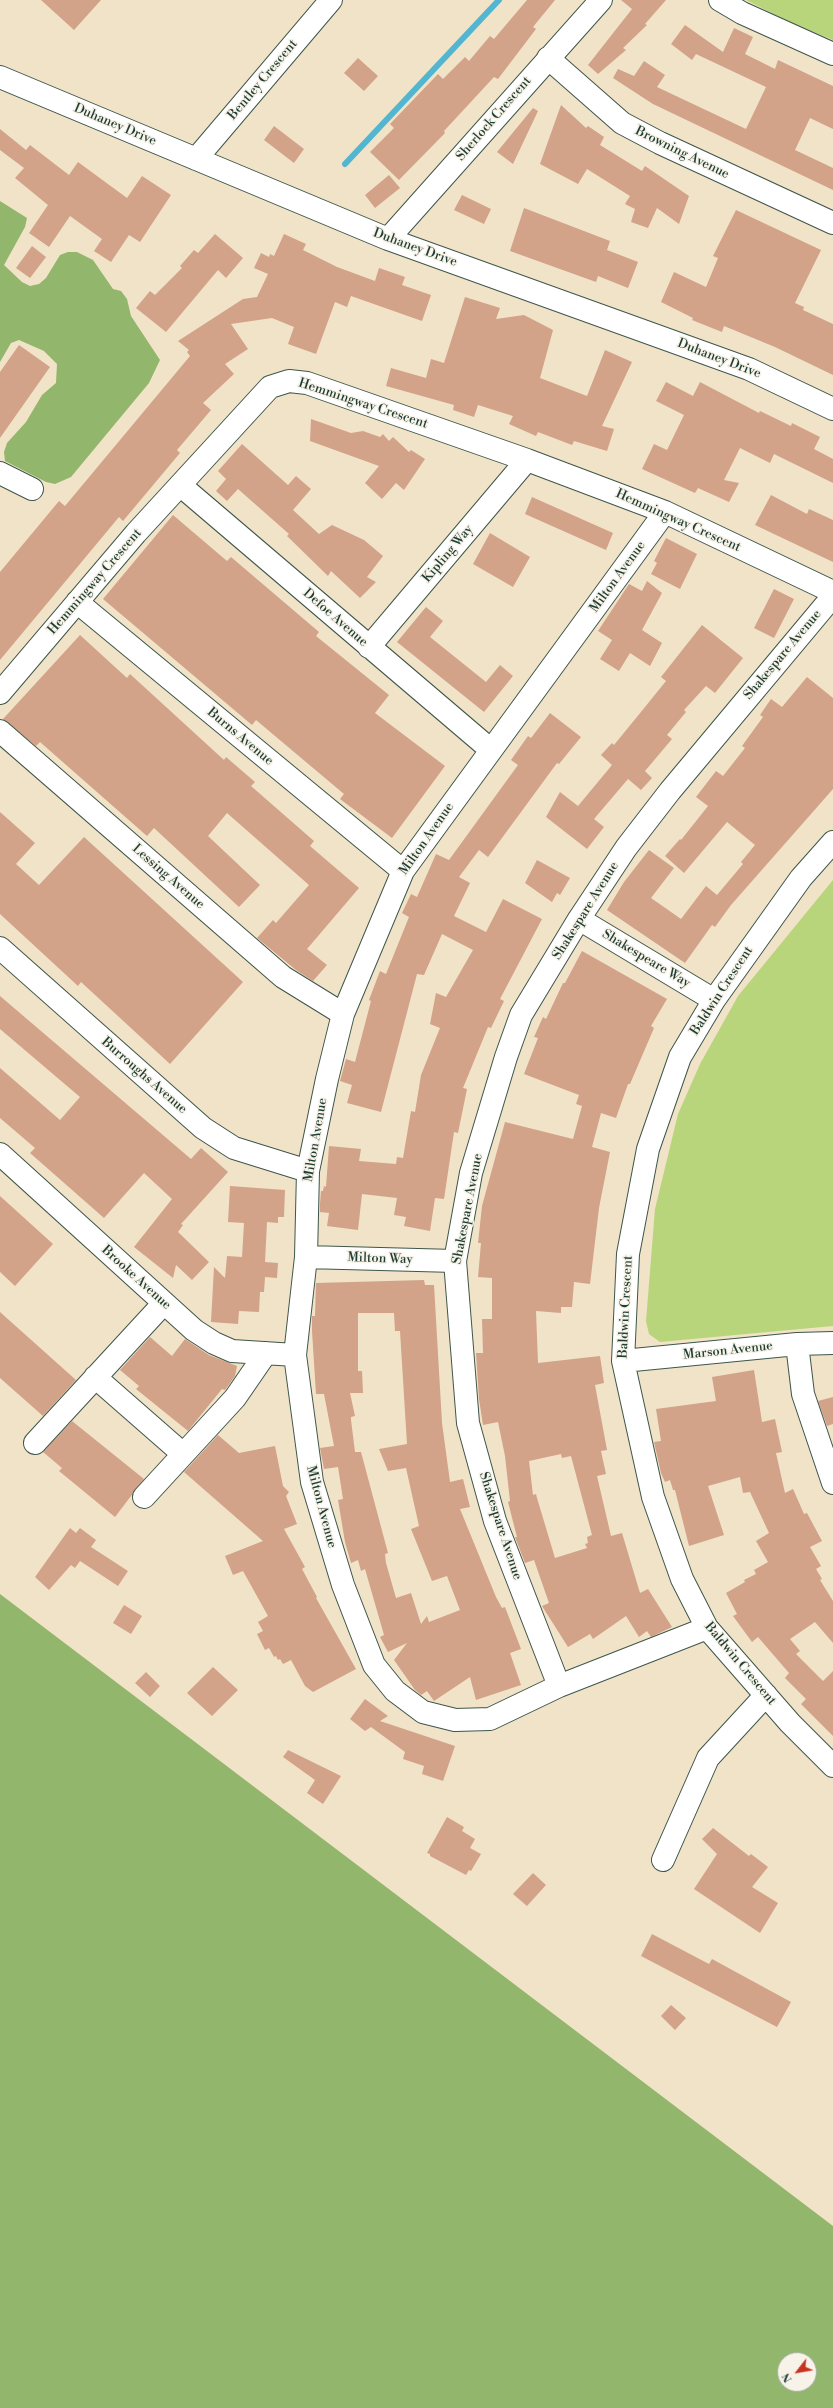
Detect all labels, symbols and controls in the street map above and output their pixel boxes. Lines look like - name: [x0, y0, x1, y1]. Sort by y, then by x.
- street label: Bentley Crescent: [225, 37, 301, 123]
- street label: Sherlock Crescent: [453, 74, 535, 164]
- street label: Duhaney Drive: [71, 101, 159, 149]
- street label: Browning Avenue: [632, 123, 732, 183]
- street label: Duhaney Drive: [371, 226, 459, 270]
- street label: Duhaney Drive: [675, 336, 763, 382]
- street label: Hemmingway Crescent: [296, 376, 430, 432]
- street label: Hemmingway Crescent: [613, 486, 743, 556]
- street label: Kipling Way: [419, 522, 477, 586]
- street label: Hemmingway Crescent: [45, 526, 145, 638]
- street label: Milton Avenue: [587, 538, 649, 616]
- street label: Defoe Avenue: [300, 586, 370, 650]
- street label: Shakespare Avenue: [741, 607, 825, 703]
- street label: Burns Avenue: [204, 705, 276, 769]
- street label: Milton Avenue: [396, 800, 458, 878]
- street label: Lessing Avenue: [129, 841, 207, 913]
- street label: Shakespare Avenue: [550, 859, 622, 963]
- street label: Shakespeare Way: [599, 927, 693, 991]
- street label: Baldwin Crescent: [687, 944, 757, 1038]
- street label: Burroughs Avenue: [98, 1035, 190, 1117]
- street label: Milton Avenue: [301, 1097, 331, 1183]
- street label: Shakespare Avenue: [450, 1152, 486, 1266]
- street label: Brooke Avenue: [98, 1243, 174, 1313]
- street label: Milton Way: [347, 1250, 413, 1268]
- street label: Baldwin Crescent: [616, 1255, 636, 1359]
- street label: Marson Avenue: [682, 1339, 774, 1363]
- street label: Milton Avenue: [303, 1464, 339, 1550]
- street label: Shakespare Avenue: [475, 1470, 525, 1582]
- street label: Baldwin Crescent: [701, 1620, 779, 1708]
- north arrow: [777, 2352, 817, 2392]
- text: N: [779, 2370, 796, 2385]

